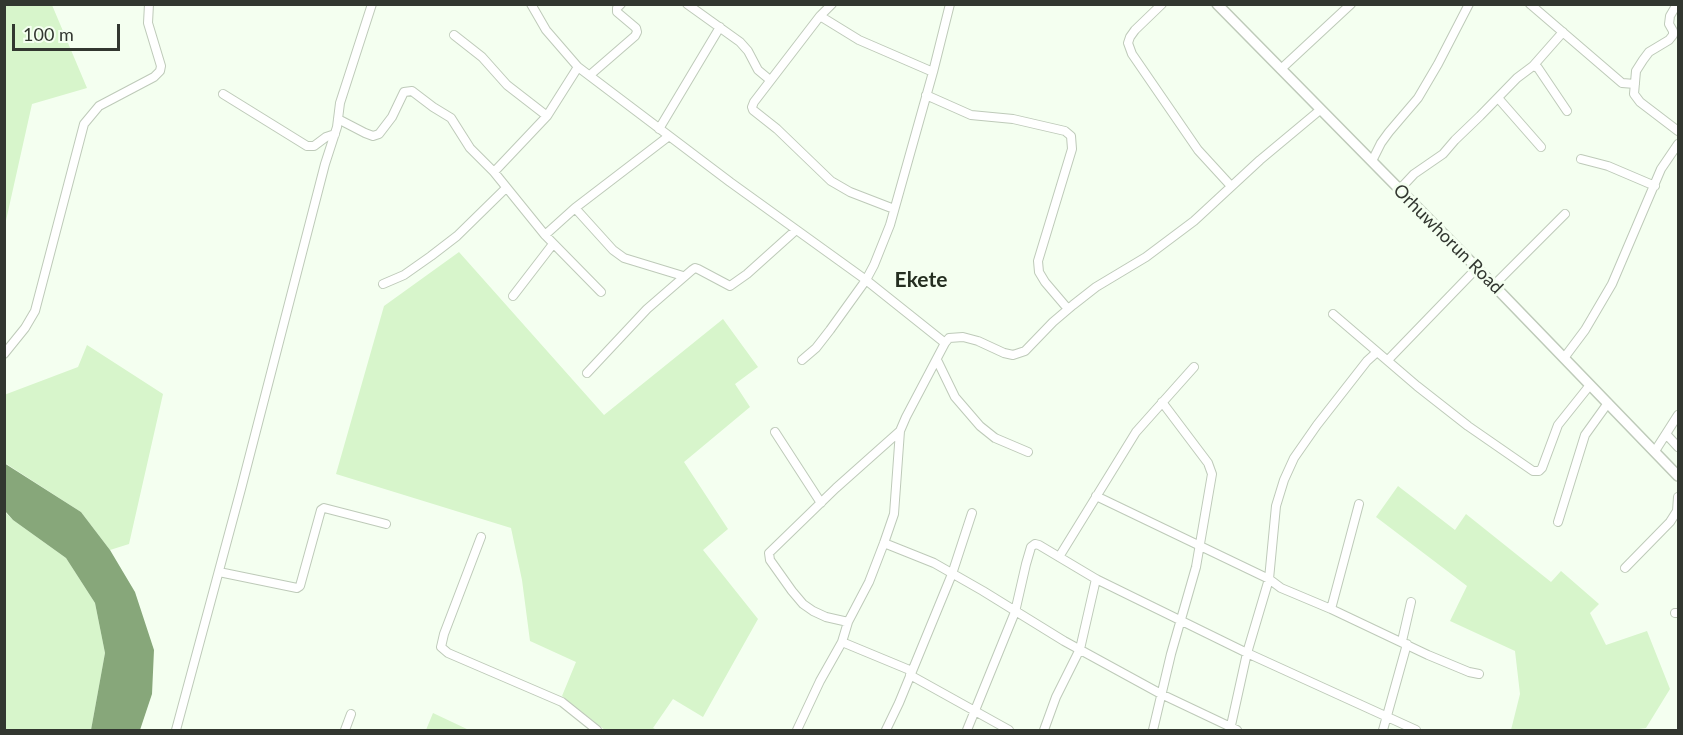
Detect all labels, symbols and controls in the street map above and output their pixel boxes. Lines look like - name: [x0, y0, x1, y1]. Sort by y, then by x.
- scale bar: [15, 12, 123, 50]
- text: 100 m: [23, 23, 74, 45]
- street label: Orhuwhorun Road: [1389, 180, 1507, 298]
- district label: Ekete: [895, 267, 947, 293]

